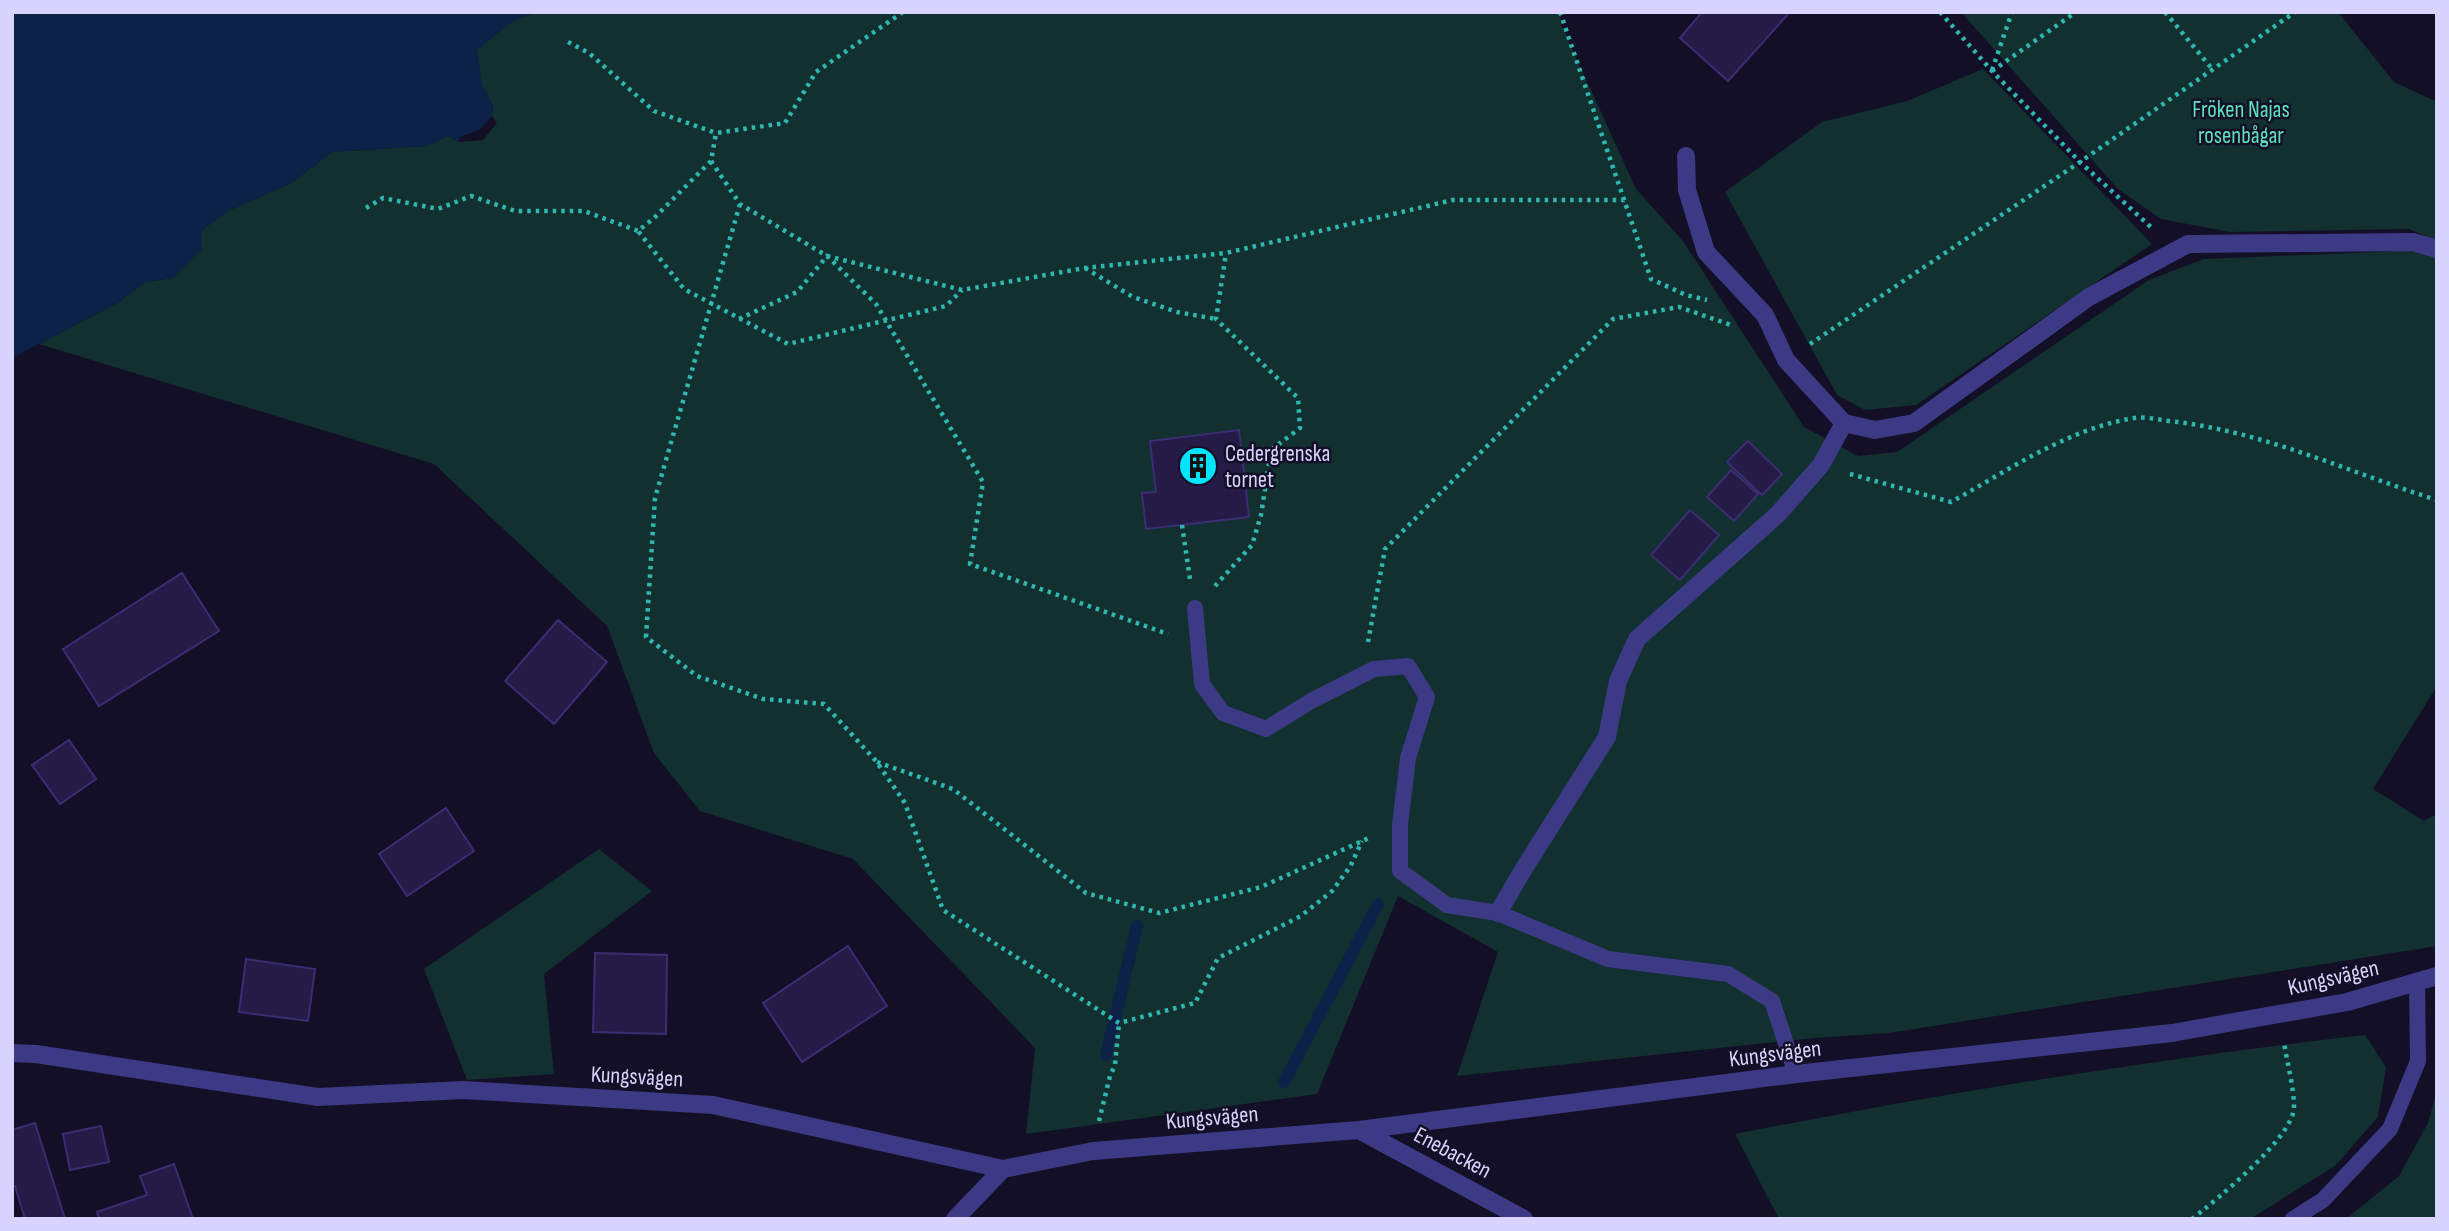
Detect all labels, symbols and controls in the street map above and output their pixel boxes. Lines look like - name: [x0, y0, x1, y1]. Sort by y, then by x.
- park label: Fröken Najas rosenbågar: [2192, 96, 2290, 150]
- place label: Cedergrenska tornet: [1225, 440, 1330, 494]
- building icon: Cedergrenska tornet: [1177, 445, 1219, 487]
- street label: Kungsvägen: [2285, 954, 2381, 1002]
- street label: Kungsvägen: [1727, 1034, 1823, 1074]
- street label: Kungsvägen: [590, 1061, 684, 1093]
- street label: Kungsvägen: [1165, 1100, 1259, 1136]
- street label: Enebacken: [1409, 1121, 1496, 1185]

